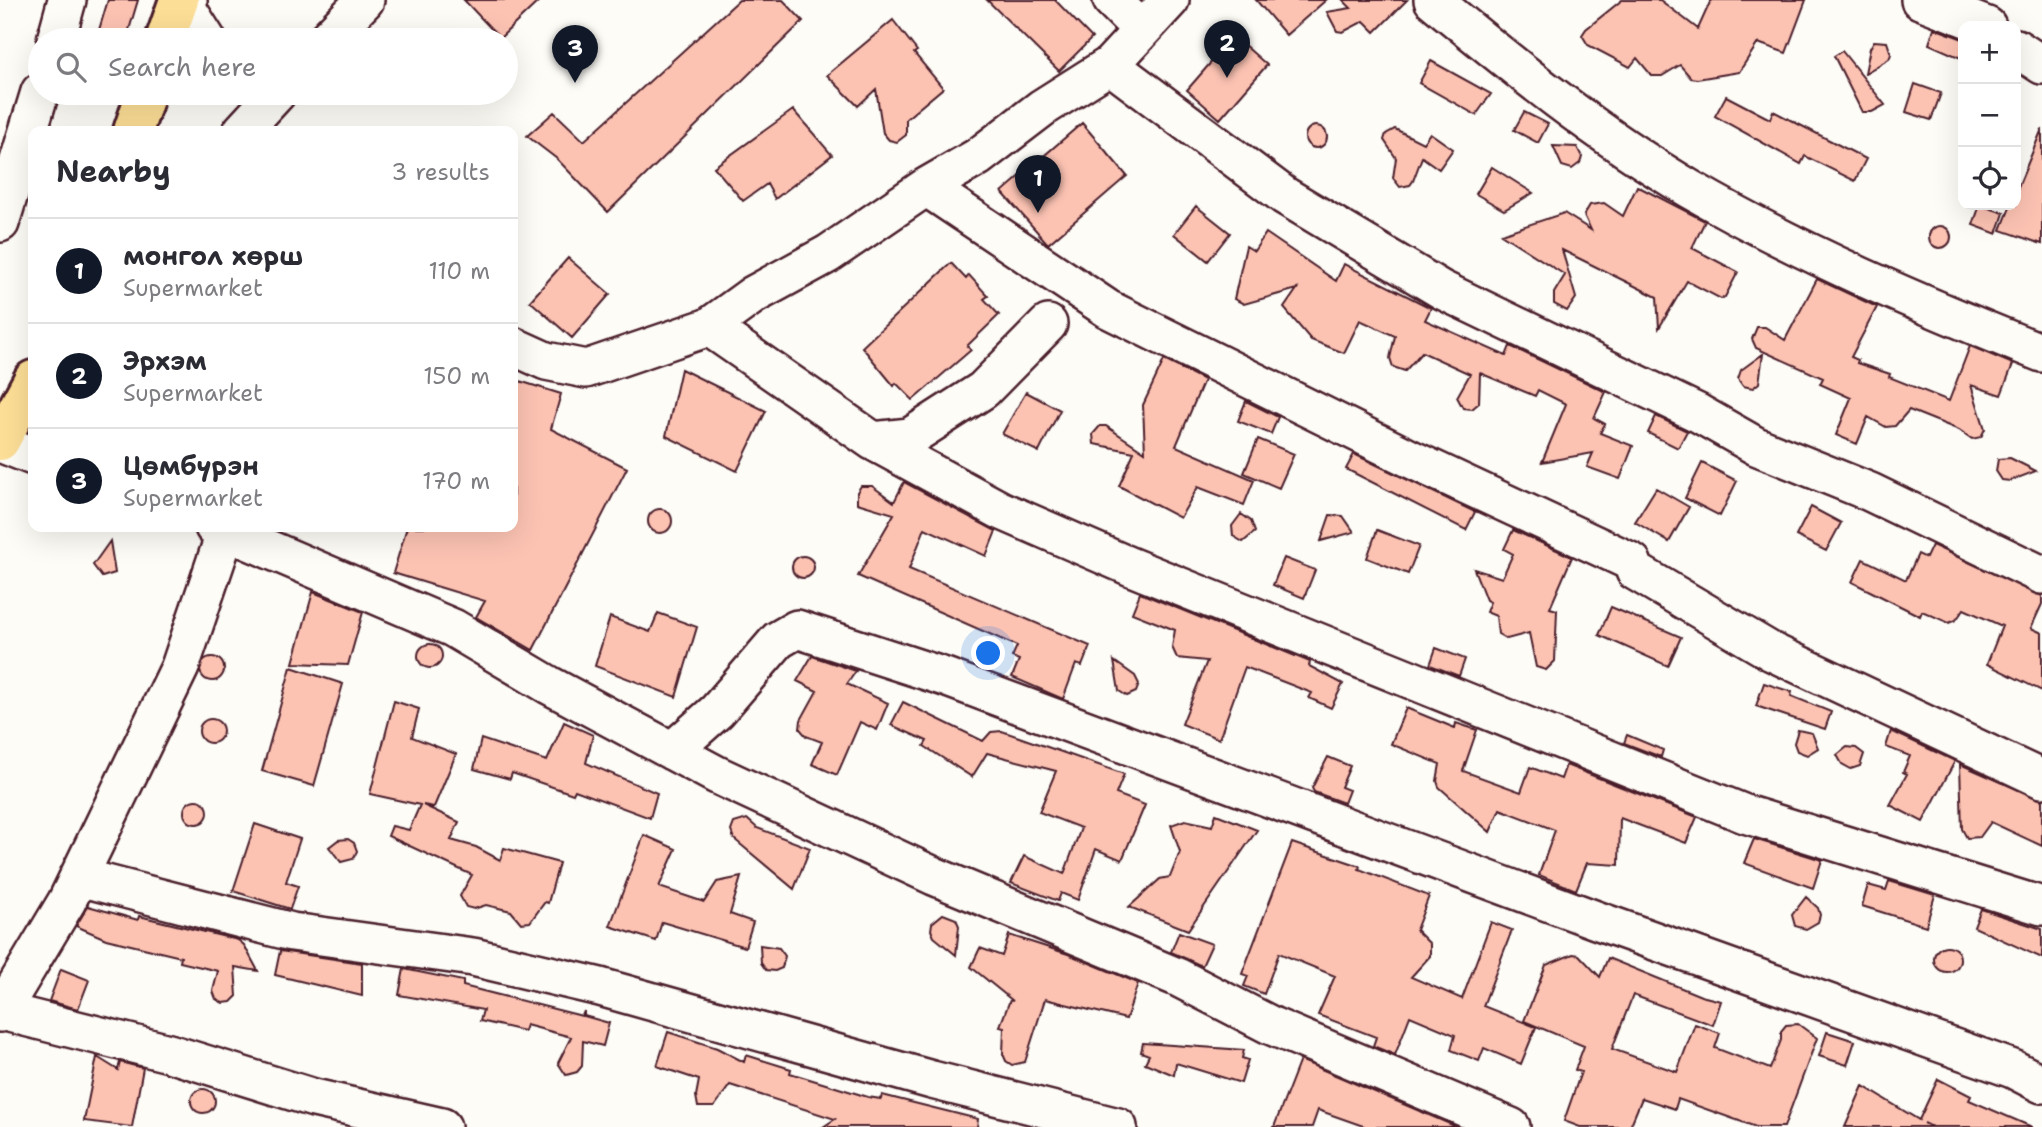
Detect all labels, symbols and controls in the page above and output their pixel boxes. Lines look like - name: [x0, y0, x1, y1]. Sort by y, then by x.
- pin: 2: [1204, 20, 1250, 78]
- map controls: [1958, 21, 2021, 210]
- button: +: [1958, 21, 2021, 84]
- pin: 3: [552, 25, 598, 83]
- search box: [28, 28, 518, 105]
- icon: search: [52, 48, 90, 86]
- text: Search here: [108, 49, 257, 84]
- button: −: [1958, 84, 2021, 147]
- button: locate: [1958, 147, 2021, 210]
- text: Nearby: [56, 151, 171, 192]
- pin: 1: [1015, 155, 1061, 213]
- text: 3 results: [391, 157, 490, 187]
- text: монгол хөрш: [123, 238, 303, 273]
- text: 1: [74, 256, 84, 286]
- text: 110 m: [428, 256, 490, 286]
- text: Supermarket: [123, 273, 263, 303]
- text: Эрхэм: [123, 343, 207, 378]
- text: 2: [71, 361, 87, 391]
- text: 150 m: [423, 361, 490, 391]
- text: Supermarket: [123, 378, 263, 408]
- text: Цөмбүрэн: [123, 448, 259, 483]
- text: 3: [71, 466, 87, 496]
- text: 170 m: [422, 466, 490, 496]
- text: Supermarket: [123, 483, 263, 513]
- your location: [971, 636, 1005, 670]

